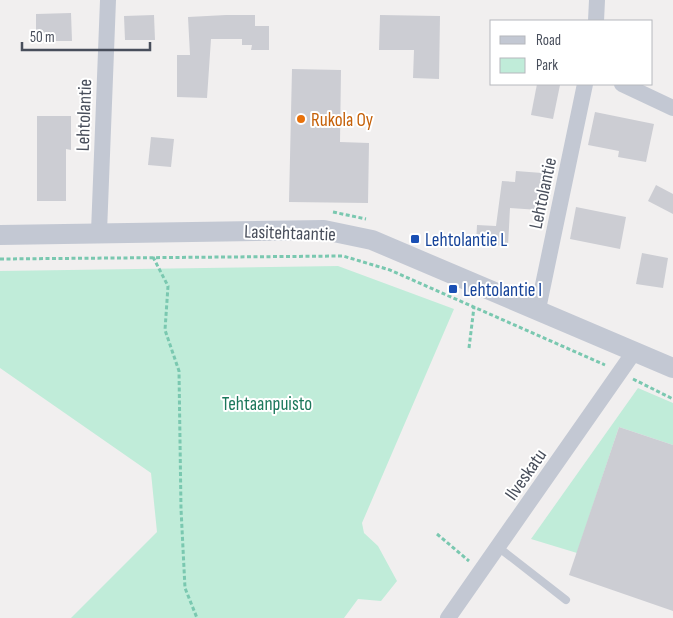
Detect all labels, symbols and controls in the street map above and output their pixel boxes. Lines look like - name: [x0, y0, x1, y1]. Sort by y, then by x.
- scale bar: [22, 20, 150, 52]
- legend: [490, 20, 653, 85]
- text: 50 m: [30, 28, 55, 47]
- text: Road: [536, 31, 561, 50]
- text: Park: [536, 56, 558, 75]
- street label: Lehtolantie: [72, 79, 97, 152]
- place label: Rukola Oy: [311, 109, 374, 132]
- marker: Rukola Oy: [295, 113, 307, 125]
- street label: Lehtolantie: [525, 156, 562, 231]
- street label: Lasitehtaantie: [244, 220, 336, 247]
- place label: Lehtolantie L: [425, 229, 507, 252]
- marker: Lehtolantie L: [409, 233, 421, 245]
- place label: Lehtolantie I: [463, 279, 542, 302]
- marker: Lehtolantie I: [447, 283, 459, 295]
- park label: Tehtaanpuisto: [222, 393, 312, 416]
- street label: Ilveskatu: [500, 445, 552, 505]

